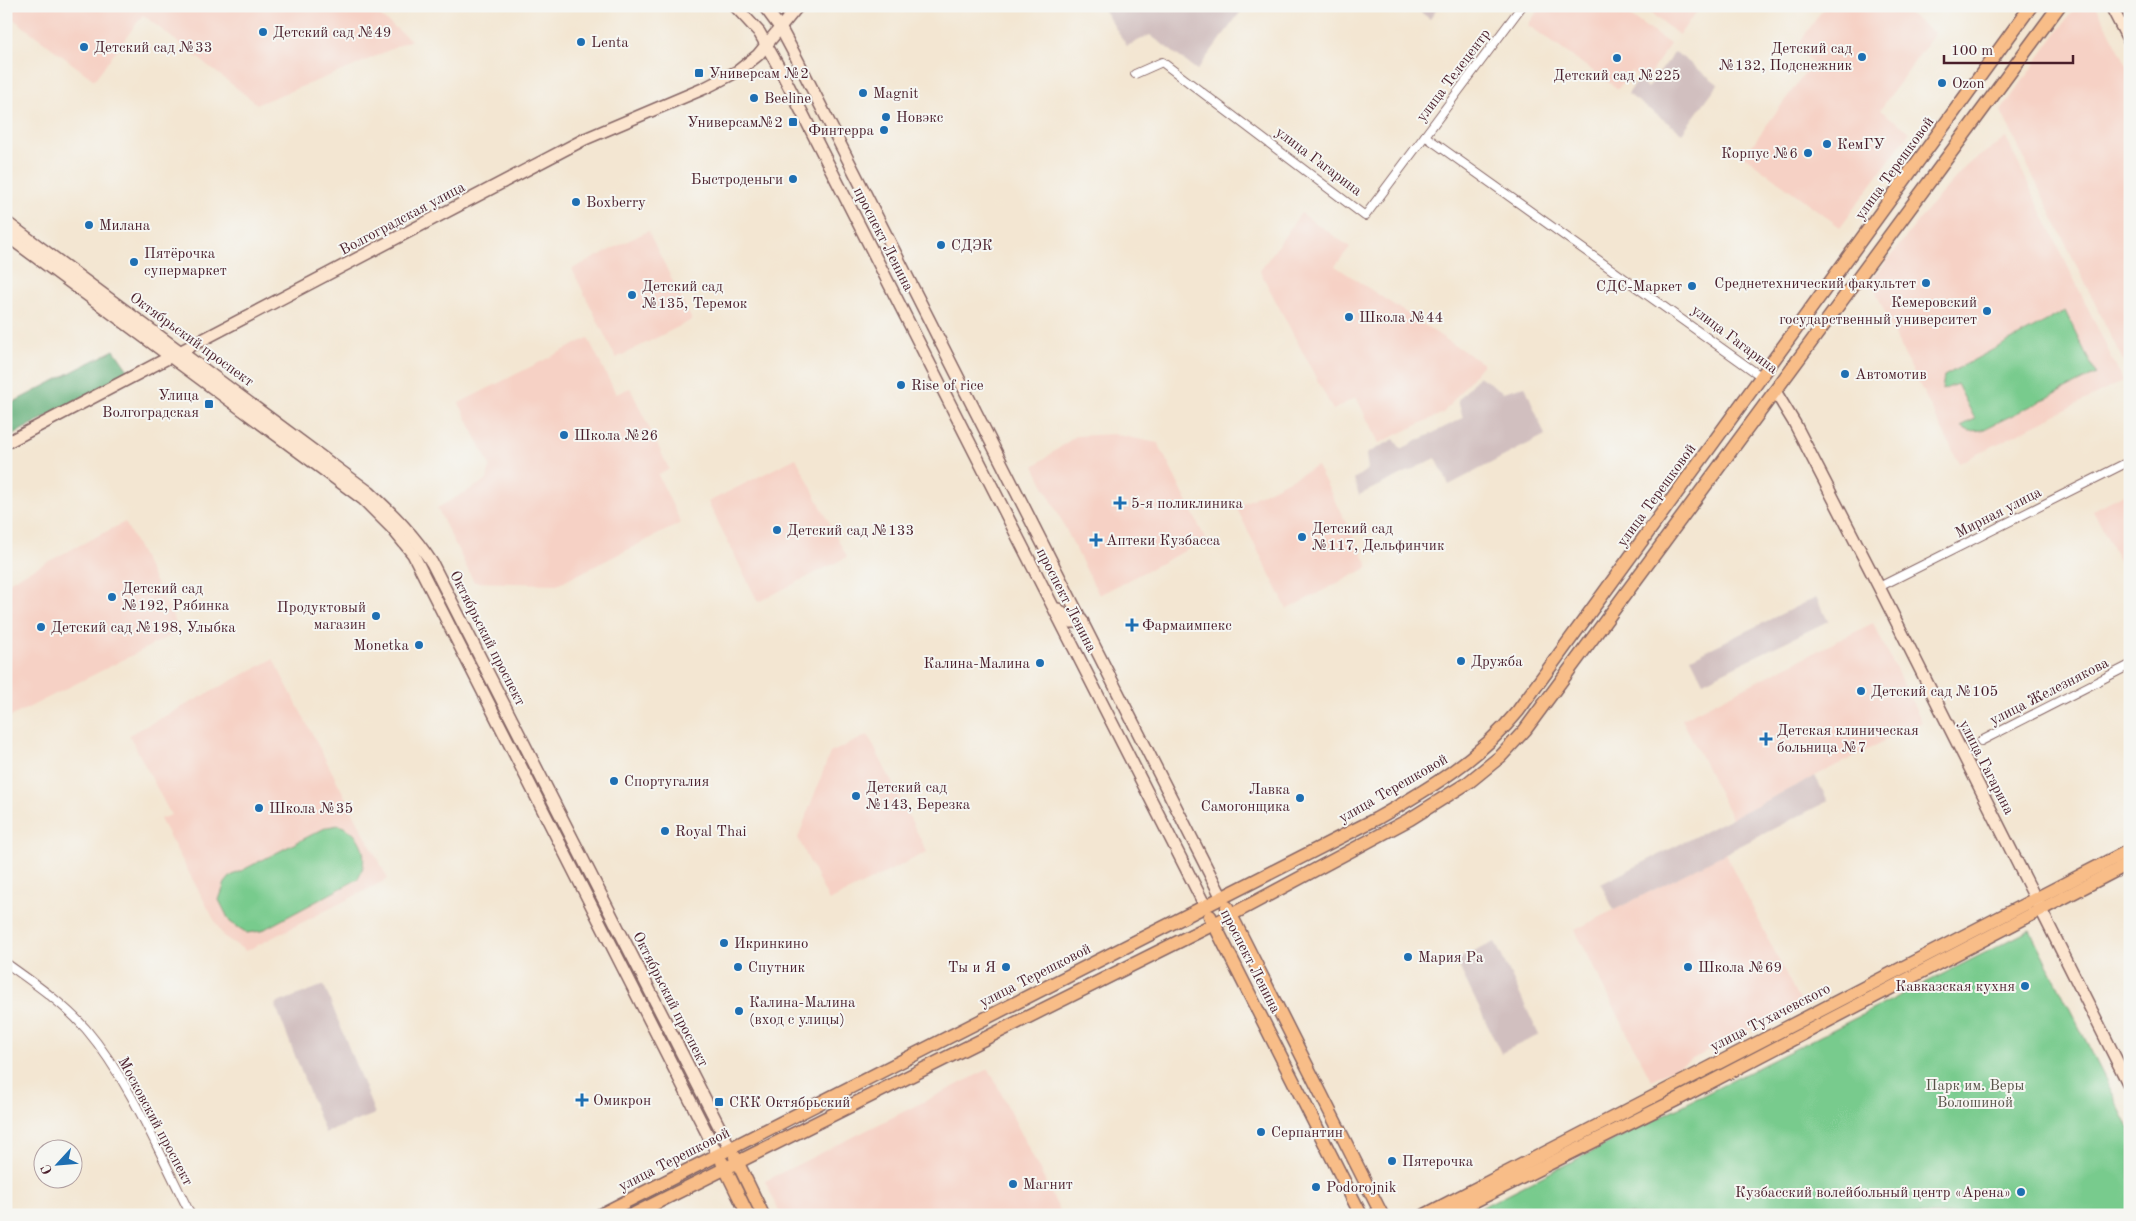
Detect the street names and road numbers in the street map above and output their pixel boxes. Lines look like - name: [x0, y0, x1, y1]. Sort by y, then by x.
- street label: улица Телецентр: [1415, 27, 1494, 125]
- street label: улица Терешковой: [1853, 115, 1937, 223]
- street label: улица Гагарина: [1272, 125, 1365, 200]
- street label: Волгоградская улица: [338, 180, 468, 259]
- street label: проспект Ленина: [850, 185, 916, 295]
- street label: Октябрьский проспект: [126, 290, 256, 390]
- street label: улица Гагарина: [1688, 303, 1781, 378]
- street label: улица Терешковой: [1615, 442, 1699, 550]
- street label: Мирная улица: [1953, 485, 2045, 541]
- street label: проспект Ленина: [1033, 546, 1099, 656]
- street label: Октябрьский проспект: [446, 569, 527, 709]
- street label: улица Железнякова: [1988, 656, 2112, 729]
- street label: улица Гагарина: [1955, 718, 2016, 818]
- street label: улица Терешковой: [1337, 752, 1451, 827]
- street label: проспект Ленина: [1217, 907, 1283, 1017]
- street label: Октябрьский проспект: [629, 930, 710, 1070]
- street label: улица Терешковой: [978, 942, 1094, 1011]
- street label: улица Тухачевского: [1708, 982, 1833, 1055]
- street label: Московский проспект: [115, 1055, 195, 1188]
- street label: улица Терешковой: [617, 1126, 733, 1195]

